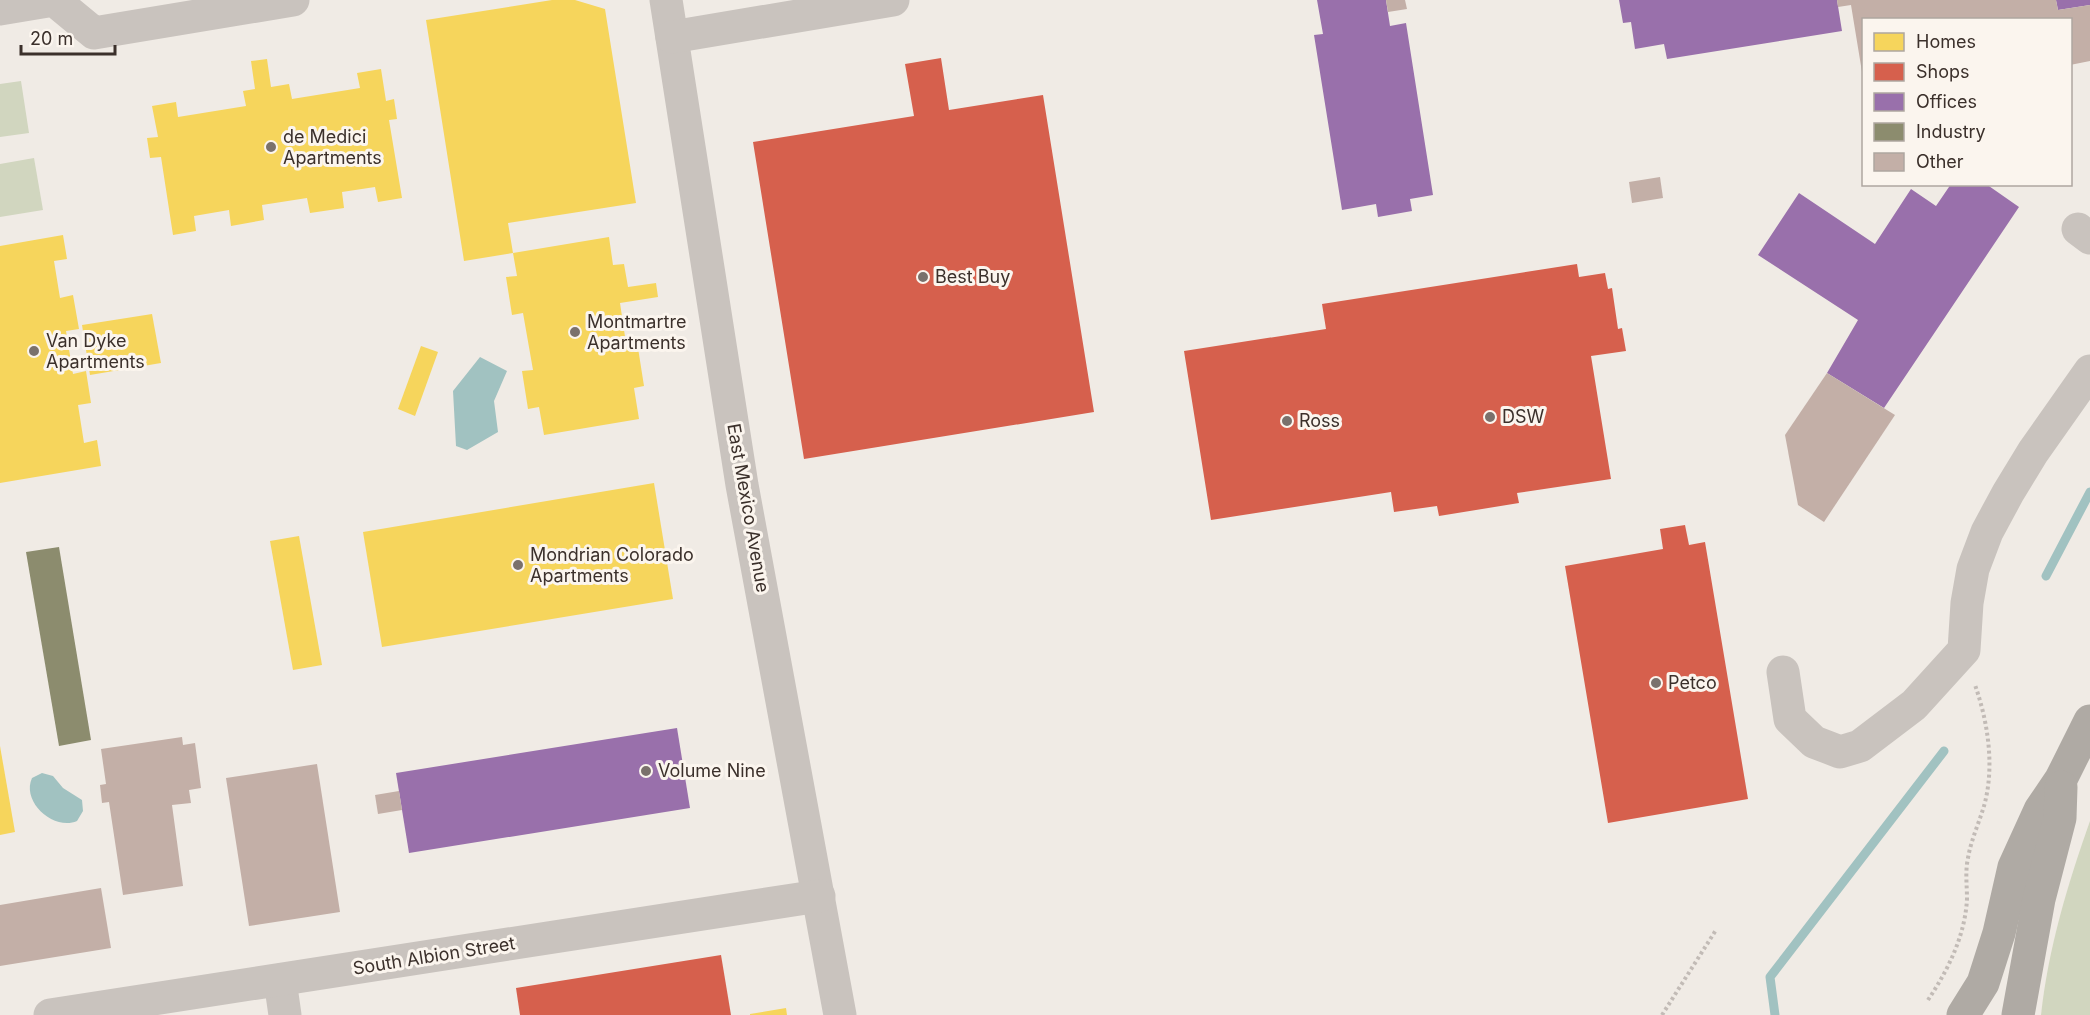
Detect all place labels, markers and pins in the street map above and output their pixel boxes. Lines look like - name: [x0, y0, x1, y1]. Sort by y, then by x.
- place label: de Medici Apartments: [283, 126, 382, 168]
- marker: de Medici Apartments: [264, 140, 278, 154]
- place label: Best Buy: [935, 266, 1010, 287]
- marker: Best Buy: [916, 270, 930, 284]
- place label: Montmartre Apartments: [587, 311, 686, 353]
- marker: Montmartre Apartments: [568, 325, 582, 339]
- place label: Van Dyke Apartments: [46, 330, 145, 372]
- marker: Van Dyke Apartments: [27, 344, 41, 358]
- place label: DSW: [1502, 406, 1545, 427]
- place label: Ross: [1299, 410, 1340, 431]
- marker: DSW: [1483, 410, 1497, 424]
- marker: Ross: [1280, 414, 1294, 428]
- place label: Mondrian Colorado Apartments: [530, 544, 694, 586]
- marker: Mondrian Colorado Apartments: [511, 558, 525, 572]
- place label: Petco: [1668, 672, 1717, 693]
- marker: Petco: [1649, 676, 1663, 690]
- place label: Volume Nine: [658, 760, 766, 781]
- marker: Volume Nine: [639, 764, 653, 778]

